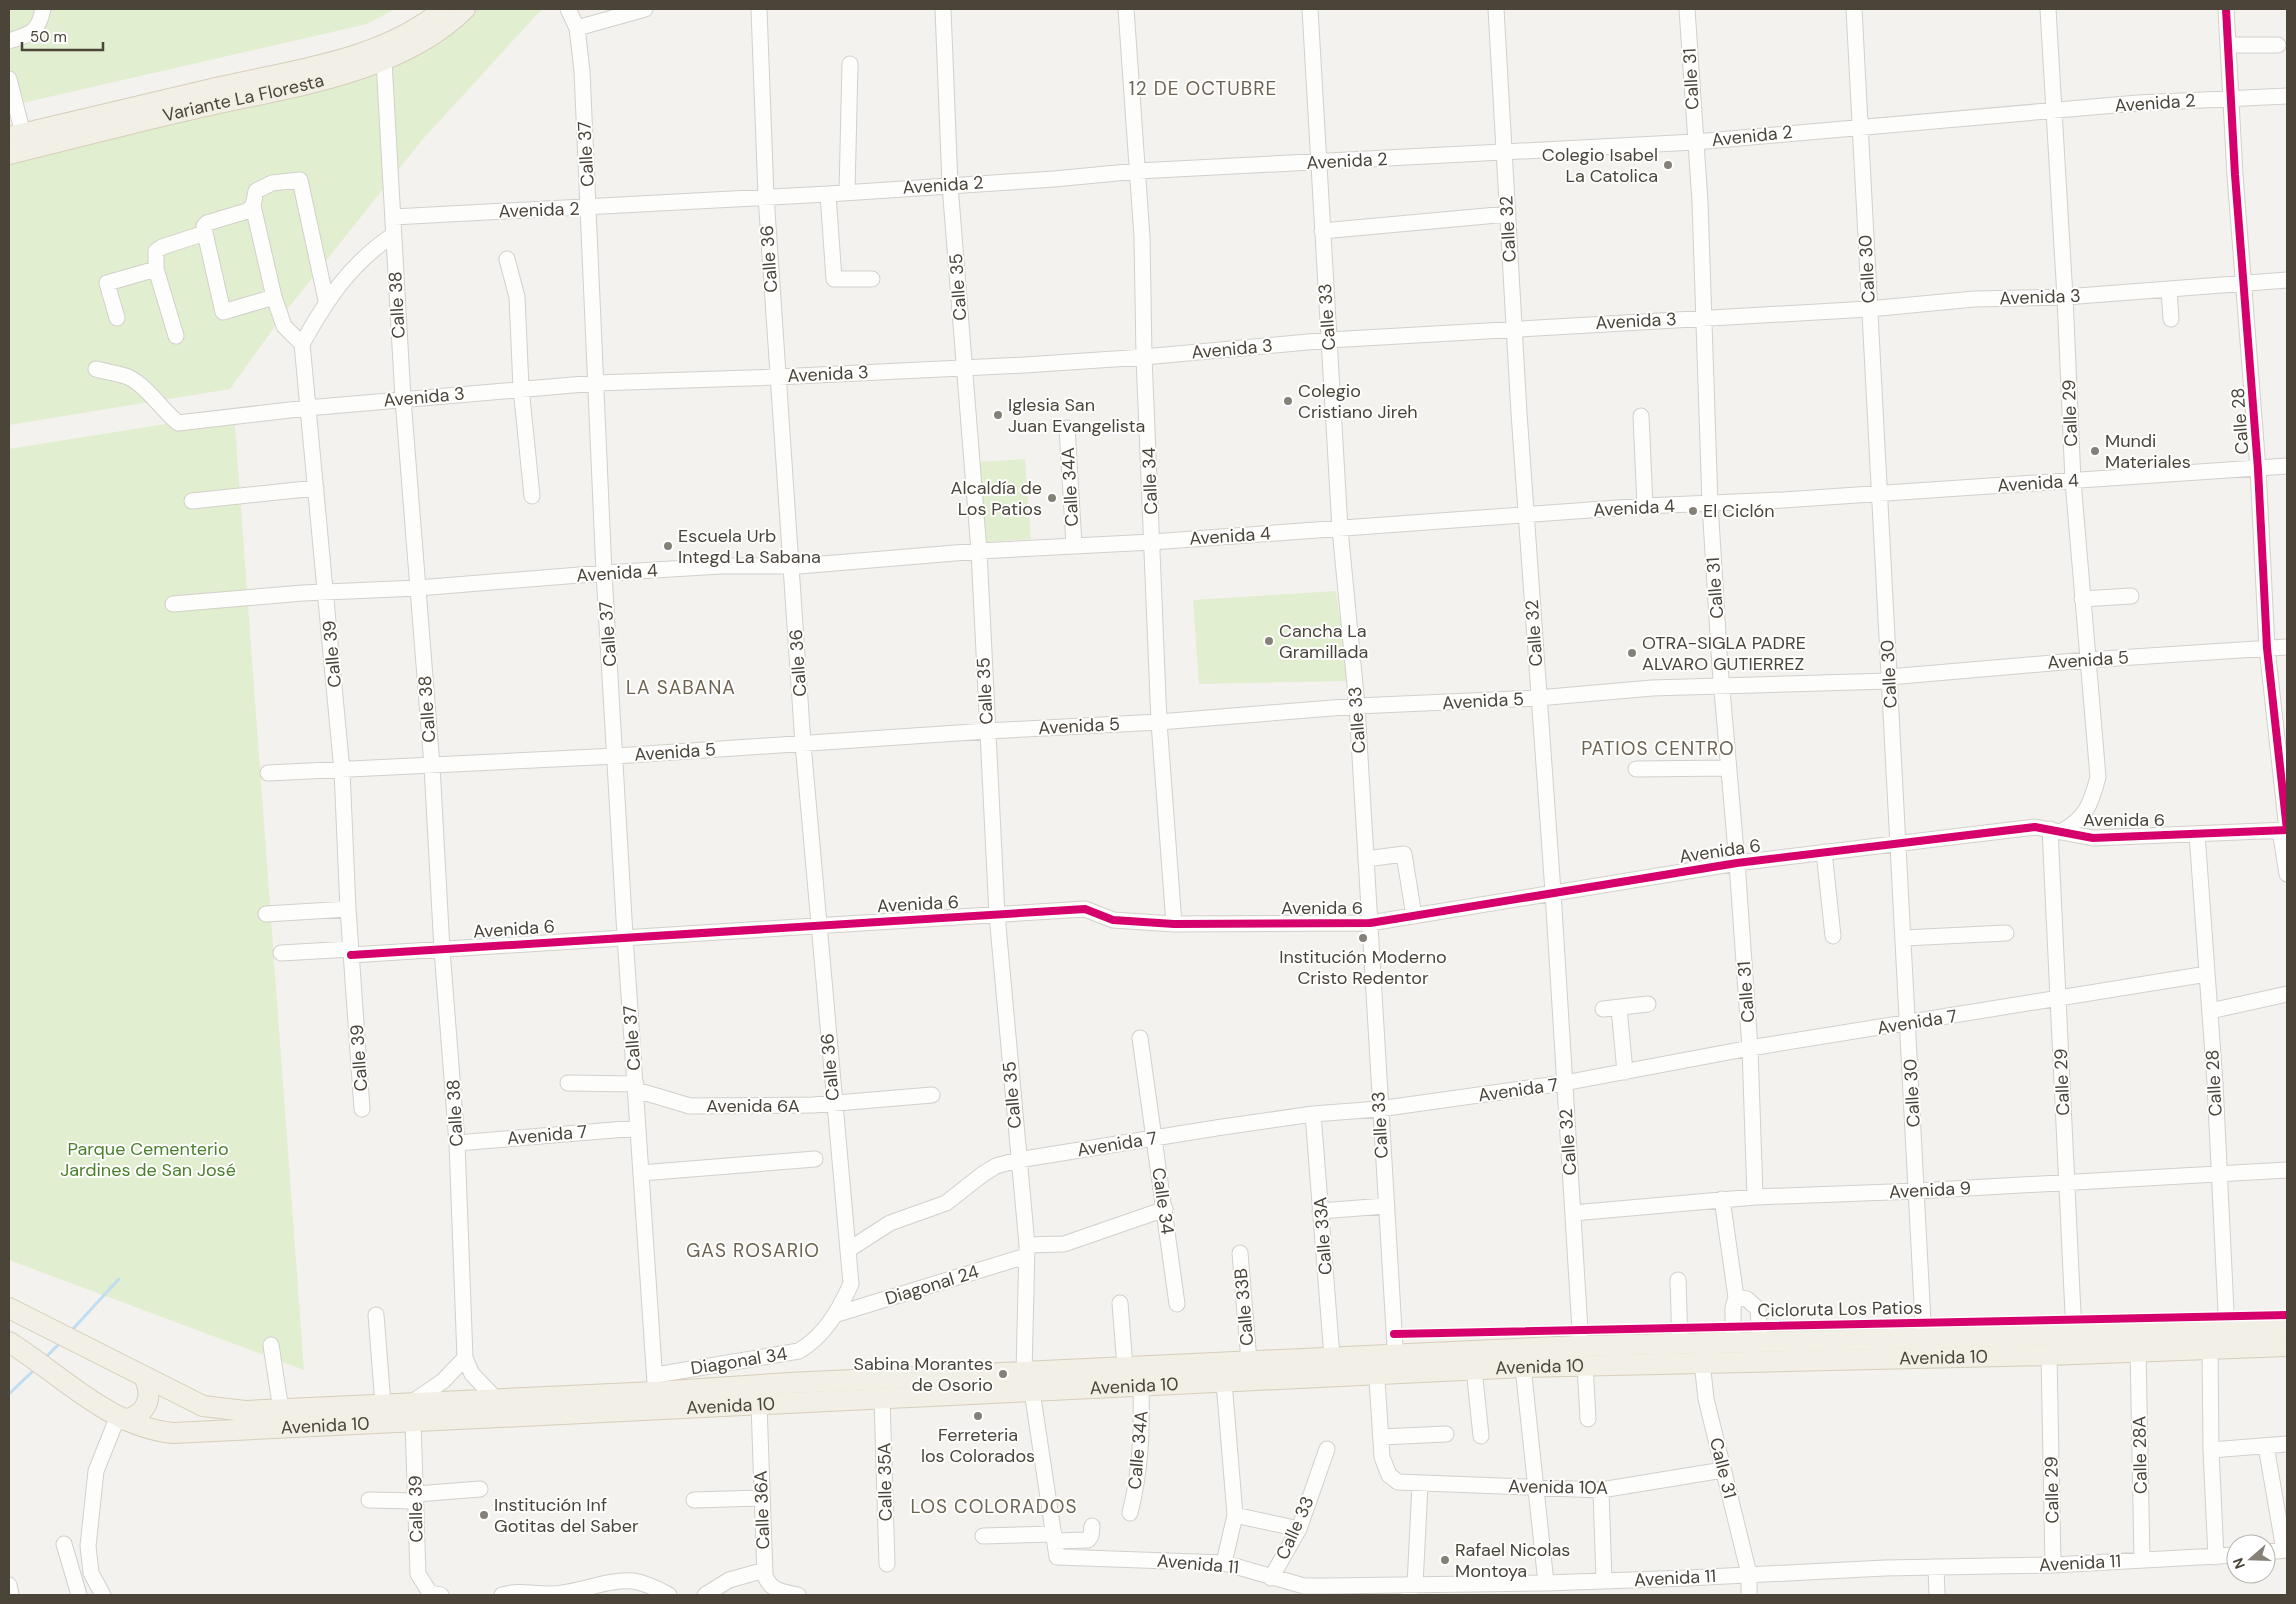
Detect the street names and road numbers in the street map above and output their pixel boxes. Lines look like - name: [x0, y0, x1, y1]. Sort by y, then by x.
- street label: Calle 31: [1677, 48, 1705, 110]
- street label: Variante La Floresta: [160, 68, 327, 127]
- street label: Avenida 2: [2114, 88, 2196, 118]
- street label: Avenida 2: [1710, 120, 1794, 152]
- street label: Calle 37: [572, 121, 600, 187]
- street label: Avenida 2: [1306, 147, 1388, 175]
- street label: Avenida 2: [902, 170, 984, 200]
- street label: Calle 32: [1494, 195, 1522, 263]
- street label: Avenida 2: [498, 197, 580, 223]
- street label: Calle 36: [755, 224, 783, 294]
- street label: Calle 30: [1853, 234, 1881, 304]
- street label: Calle 35: [944, 253, 972, 321]
- street label: Calle 38: [383, 271, 411, 339]
- street label: Calle 33: [1313, 283, 1341, 351]
- street label: Avenida 3: [1999, 284, 2081, 310]
- street label: Avenida 3: [1595, 307, 1677, 335]
- street label: Avenida 3: [1190, 333, 1274, 365]
- street label: Avenida 3: [787, 360, 869, 388]
- street label: Calle 29: [2057, 379, 2083, 447]
- street label: Avenida 3: [382, 381, 466, 413]
- street label: Calle 28: [2226, 387, 2254, 455]
- street label: Calle 34A: [1056, 447, 1084, 527]
- street label: Calle 34: [1137, 447, 1163, 515]
- street label: Avenida 4: [1996, 468, 2080, 498]
- street label: Avenida 4: [1593, 494, 1676, 522]
- street label: Avenida 4: [1188, 521, 1272, 551]
- street label: Calle 31: [1701, 556, 1729, 620]
- street label: Avenida 4: [575, 558, 659, 588]
- street label: Calle 32: [1520, 599, 1548, 667]
- street label: Calle 37: [594, 600, 622, 668]
- street label: Calle 39: [317, 619, 347, 689]
- street label: Calle 36: [784, 628, 812, 698]
- street label: Calle 30: [1875, 639, 1903, 709]
- street label: Avenida 5: [2046, 645, 2130, 675]
- street label: Calle 35: [971, 657, 999, 725]
- street label: Calle 38: [413, 675, 441, 743]
- street label: Calle 33: [1343, 686, 1371, 754]
- street label: Avenida 5: [1442, 687, 1524, 715]
- street label: Avenida 5: [1038, 712, 1120, 740]
- street label: Avenida 5: [633, 737, 717, 767]
- street label: Avenida 6: [2083, 808, 2165, 832]
- street label: Avenida 6: [1678, 833, 1762, 869]
- street label: Avenida 6: [876, 890, 960, 918]
- street label: Avenida 6: [1281, 896, 1363, 920]
- street label: Avenida 6: [472, 914, 556, 944]
- street label: Calle 31: [1732, 960, 1760, 1024]
- street label: Calle 37: [618, 1004, 646, 1072]
- street label: Avenida 7: [1875, 1004, 1959, 1040]
- street label: Calle 39: [345, 1024, 373, 1092]
- street label: Calle 36: [815, 1032, 845, 1102]
- street label: Calle 29: [2049, 1048, 2075, 1116]
- street label: Calle 28: [2200, 1049, 2228, 1117]
- street label: Calle 30: [1898, 1058, 1926, 1128]
- street label: Calle 35: [997, 1060, 1027, 1130]
- street label: Avenida 7: [1477, 1073, 1559, 1107]
- street label: Calle 38: [441, 1079, 469, 1147]
- street label: Calle 33: [1366, 1091, 1394, 1159]
- street label: Avenida 6A: [706, 1094, 800, 1118]
- street label: Calle 32: [1554, 1108, 1582, 1176]
- street label: Avenida 7: [506, 1120, 588, 1150]
- street label: Avenida 7: [1075, 1126, 1159, 1162]
- street label: Calle 34: [1146, 1166, 1180, 1236]
- street label: Avenida 9: [1888, 1176, 1972, 1204]
- street label: Calle 33A: [1308, 1196, 1338, 1276]
- street label: Diagonal 24: [882, 1259, 982, 1311]
- street label: Calle 33B: [1229, 1267, 1259, 1347]
- street label: Cicloruta Los Patios: [1757, 1296, 1923, 1322]
- street label: Diagonal 34: [689, 1342, 789, 1380]
- street label: Avenida 10: [1899, 1344, 1988, 1370]
- street label: Avenida 10: [1495, 1354, 1584, 1380]
- street label: Avenida 10: [1089, 1372, 1179, 1400]
- street label: Avenida 10: [686, 1392, 776, 1420]
- street label: Calle 34A: [1123, 1409, 1153, 1491]
- street label: Avenida 10: [280, 1411, 370, 1440]
- street label: Calle 28A: [2127, 1416, 2153, 1494]
- street label: Calle 31: [1704, 1435, 1742, 1501]
- street label: Calle 35A: [872, 1442, 898, 1521]
- street label: Calle 29: [2039, 1456, 2065, 1524]
- street label: Calle 36A: [749, 1470, 775, 1550]
- street label: Avenida 10A: [1508, 1474, 1608, 1500]
- street label: Calle 39: [403, 1475, 429, 1543]
- street label: Calle 33: [1270, 1493, 1320, 1563]
- street label: Avenida 11: [1156, 1548, 1240, 1580]
- street label: Avenida 11: [2038, 1549, 2122, 1577]
- street label: Avenida 11: [1633, 1564, 1717, 1592]

